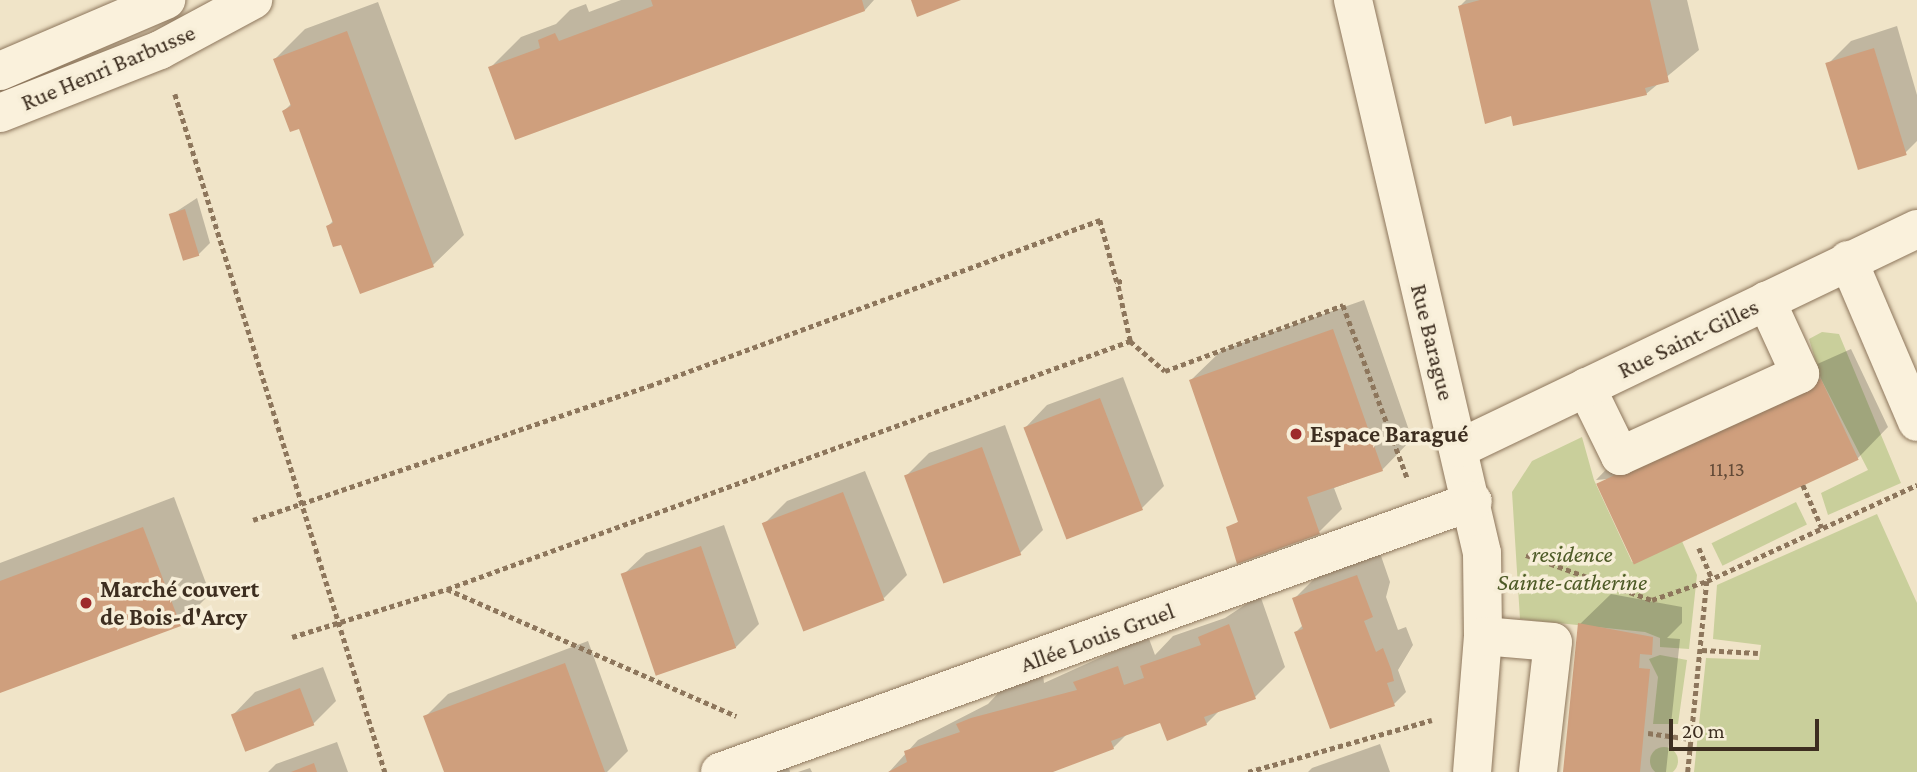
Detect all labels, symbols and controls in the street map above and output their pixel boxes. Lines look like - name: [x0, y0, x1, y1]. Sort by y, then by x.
- street label: Rue Henri Barbusse: [17, 17, 199, 117]
- street label: Rue Barague: [1405, 281, 1461, 403]
- street label: Rue Saint-Gilles: [1613, 292, 1763, 384]
- place label: Espace Baragué: [1310, 420, 1468, 448]
- marker: Espace Baragué: [1288, 426, 1304, 442]
- house number: 11,13: [1709, 456, 1745, 482]
- park label: residence Sainte-catherine: [1497, 540, 1647, 596]
- place label: Marché couvert de Bois-d'Arcy: [100, 575, 259, 631]
- marker: Marché couvert de Bois-d'Arcy: [78, 595, 94, 611]
- street label: Allée Louis Gruel: [1016, 596, 1178, 678]
- scale bar: [1672, 706, 1822, 750]
- text: 20 m: [1682, 719, 1725, 743]

